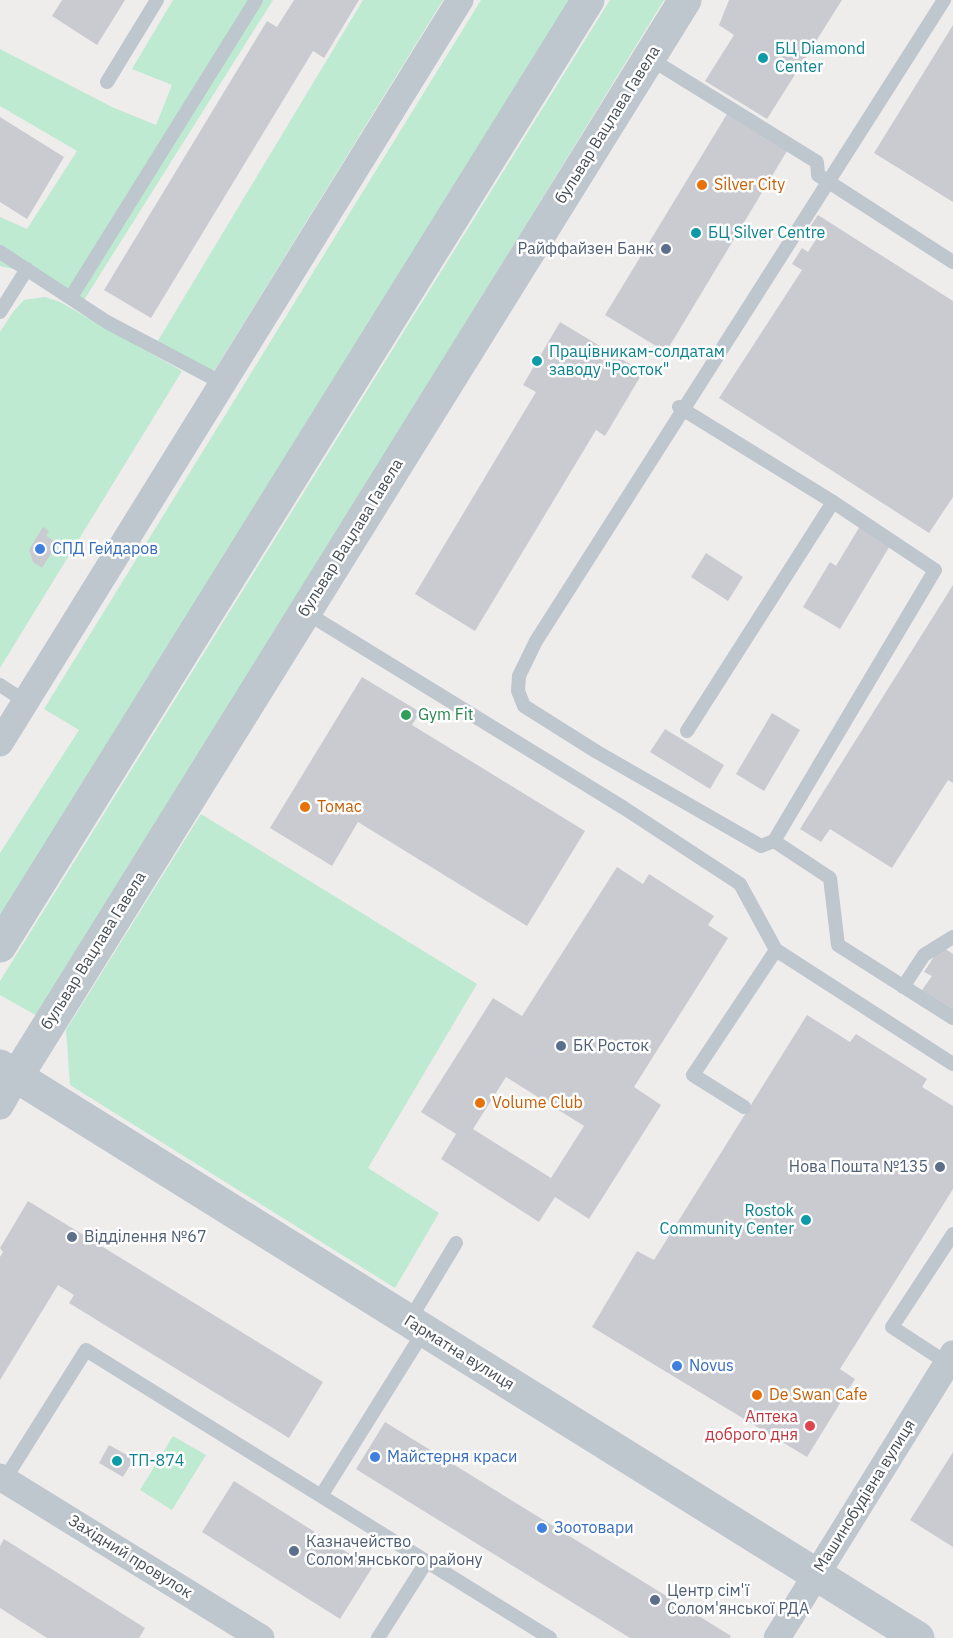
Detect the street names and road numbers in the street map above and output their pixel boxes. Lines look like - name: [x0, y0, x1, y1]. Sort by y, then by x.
- street label: бульвар Вацлава Гавела: [552, 43, 664, 207]
- street label: бульвар Вацлава Гавела: [295, 456, 407, 620]
- street label: бульвар Вацлава Гавела: [38, 869, 150, 1033]
- street label: Гарматна вулиця: [400, 1311, 518, 1395]
- street label: Машинобудівна вулиця: [810, 1416, 920, 1576]
- street label: Західний провулок: [64, 1511, 196, 1603]

